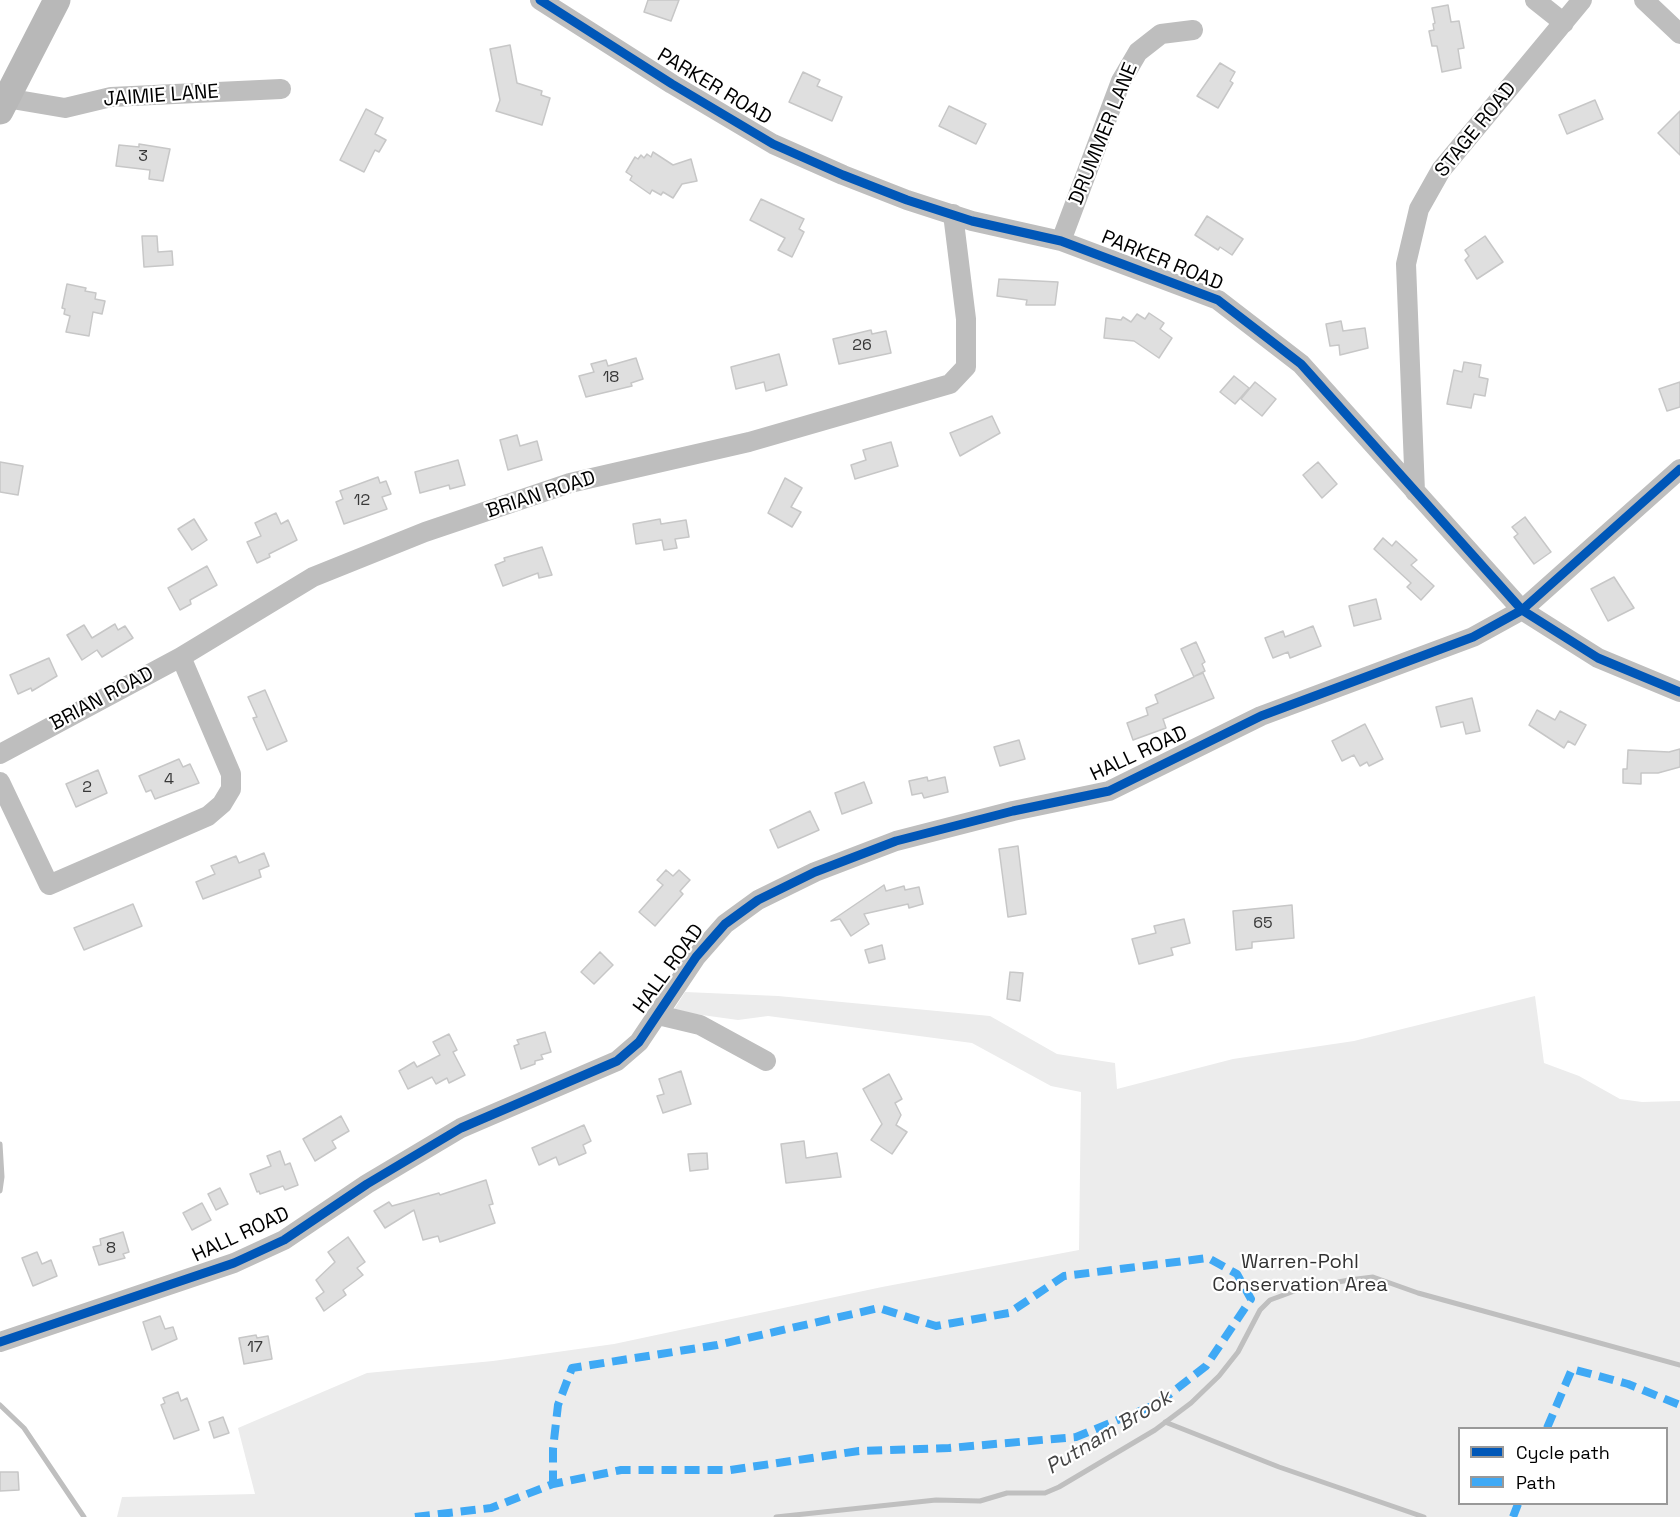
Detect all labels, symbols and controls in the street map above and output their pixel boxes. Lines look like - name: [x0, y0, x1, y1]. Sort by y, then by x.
- street label: PARKER ROAD: [653, 43, 775, 131]
- street label: DRUMMER LANE: [1065, 60, 1143, 208]
- street label: STAGE ROAD: [1430, 78, 1522, 182]
- street label: JAIMIE LANE: [103, 80, 219, 112]
- house number: 3: [138, 147, 148, 167]
- street label: PARKER ROAD: [1098, 226, 1226, 296]
- house number: 26: [852, 336, 872, 356]
- house number: 18: [603, 368, 619, 388]
- street label: BRIAN ROAD: [483, 466, 599, 524]
- house number: 12: [354, 491, 370, 511]
- street label: BRIAN ROAD: [46, 662, 158, 736]
- street label: HALL ROAD: [1087, 721, 1191, 787]
- house number: 4: [164, 770, 174, 790]
- house number: 2: [82, 778, 92, 798]
- house number: 65: [1253, 914, 1273, 934]
- street label: HALL ROAD: [629, 920, 709, 1018]
- street label: HALL ROAD: [189, 1202, 293, 1268]
- house number: 8: [106, 1239, 116, 1259]
- park label: Warren-Pohl Conservation Area: [1212, 1251, 1388, 1298]
- house number: 17: [247, 1338, 263, 1358]
- water label: Putnam Brook: [1042, 1386, 1176, 1480]
- legend: [1458, 1427, 1668, 1505]
- text: Cycle path: [1516, 1441, 1610, 1464]
- text: Path: [1516, 1471, 1556, 1494]

